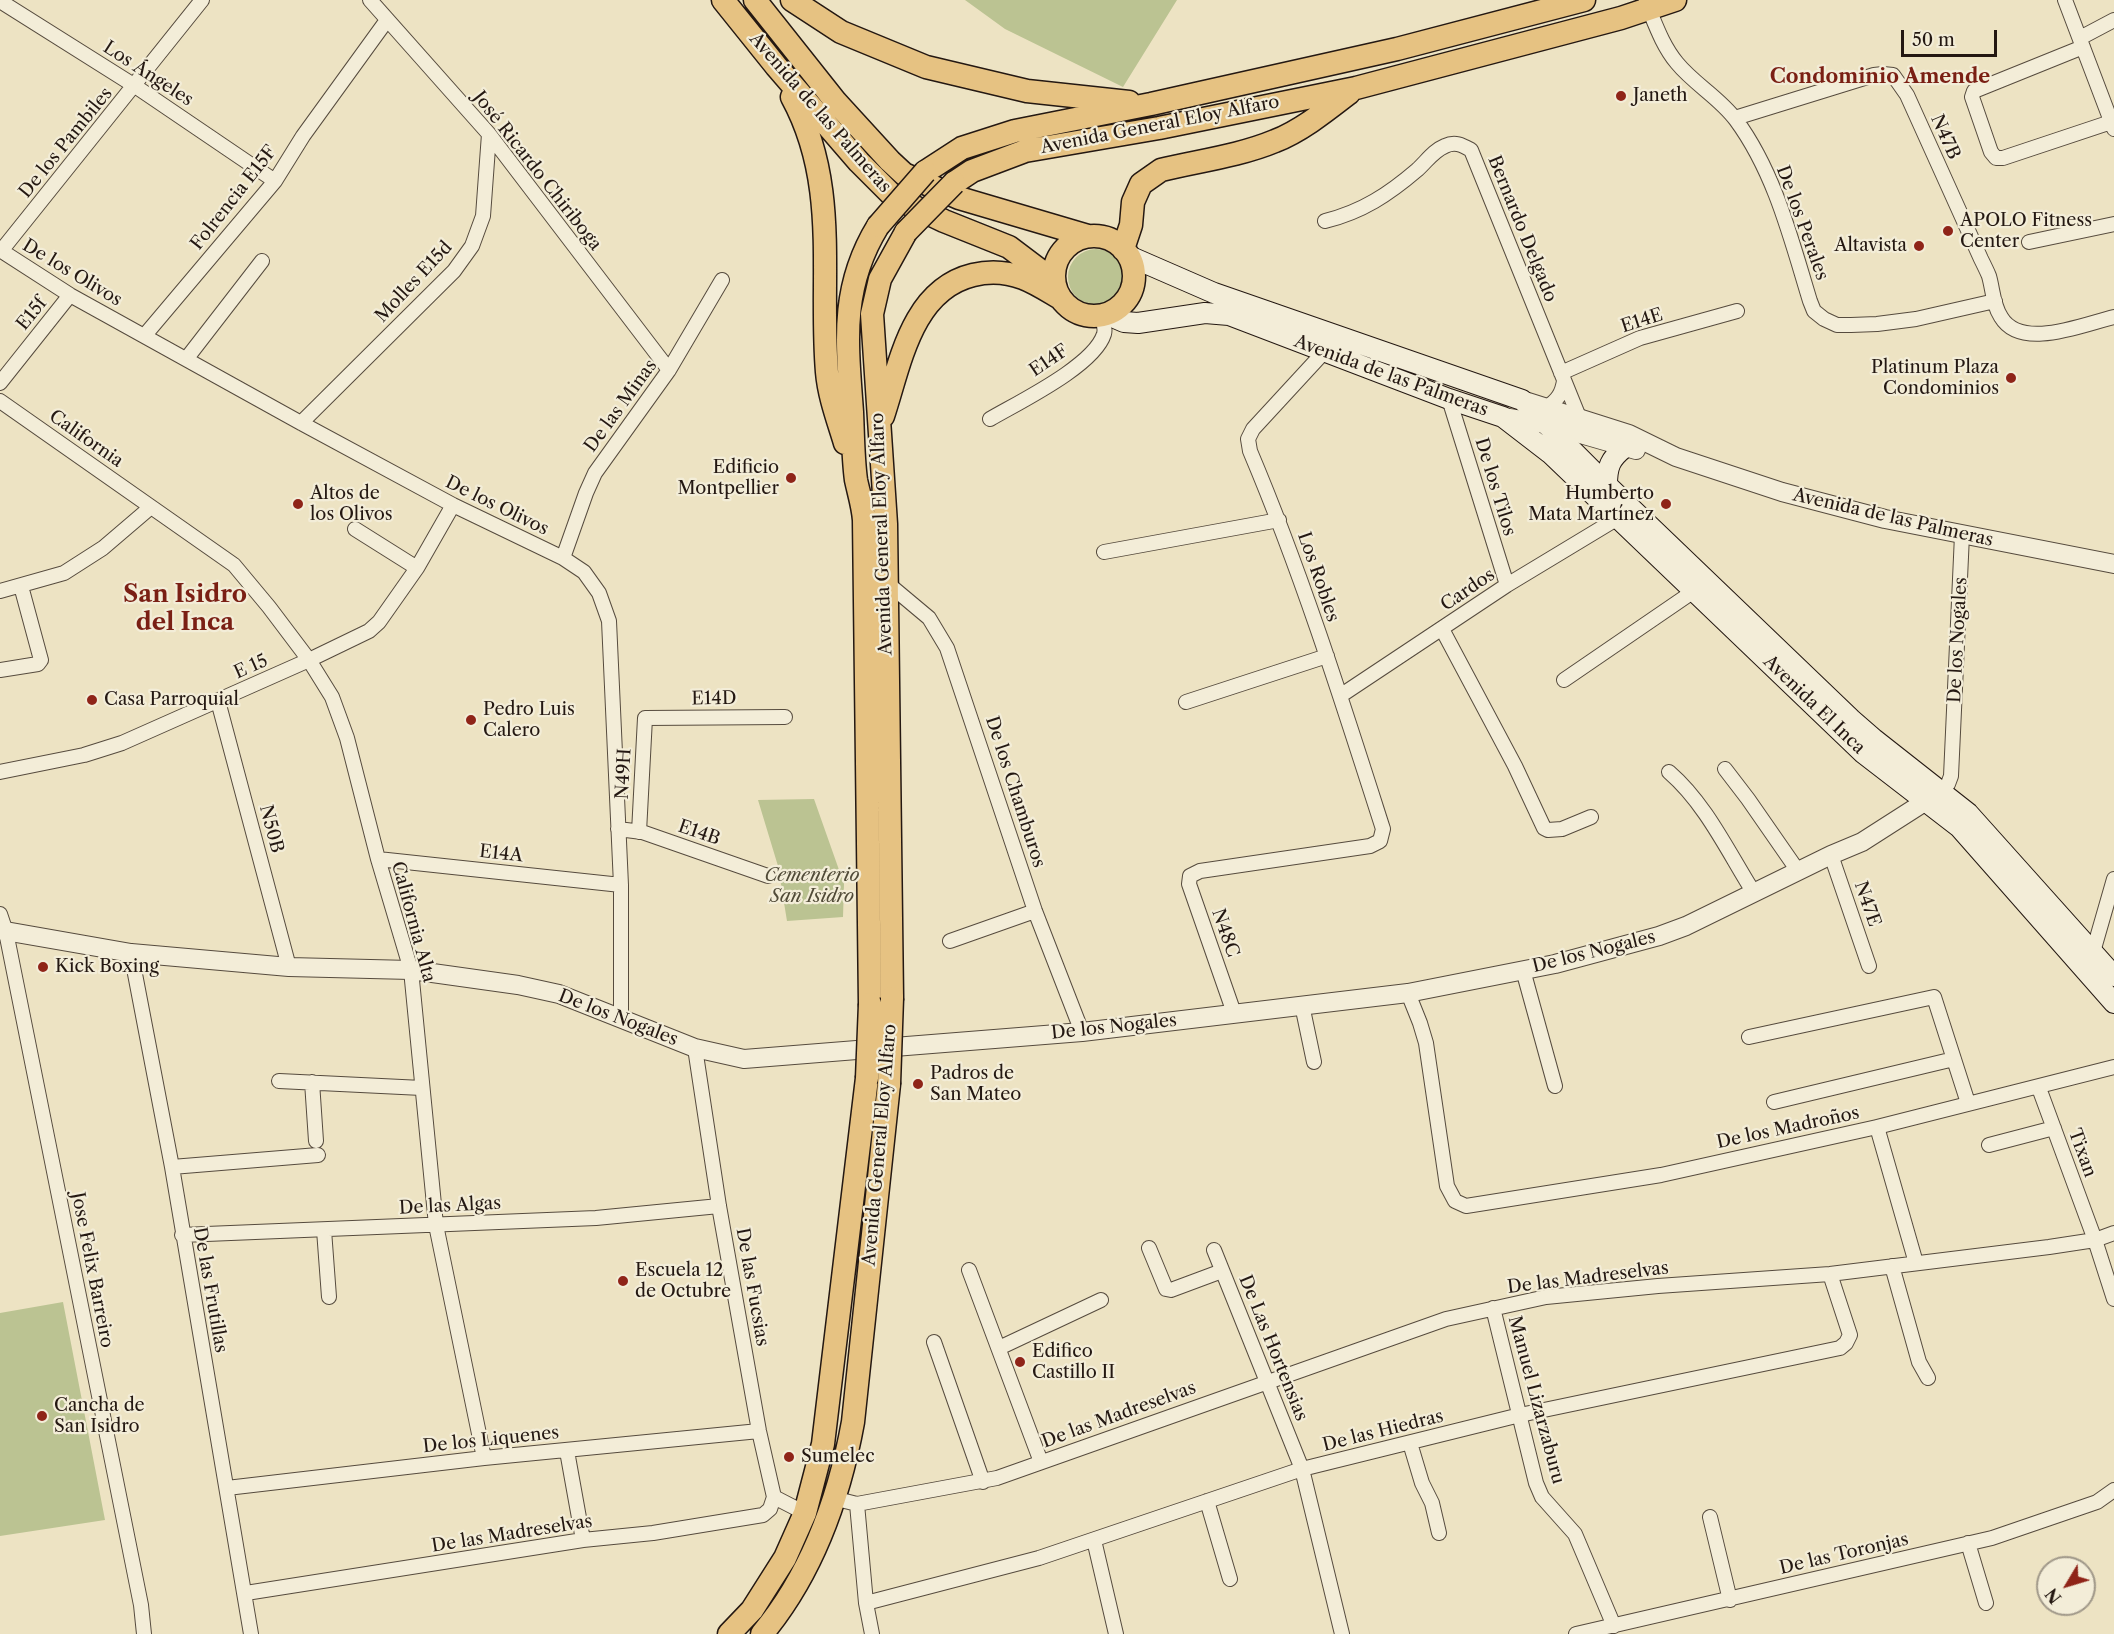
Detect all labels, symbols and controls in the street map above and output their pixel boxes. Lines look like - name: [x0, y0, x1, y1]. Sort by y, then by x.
- scale bar: [1904, 18, 2000, 56]
- street label: Avenida de las Palmeras: [745, 29, 895, 197]
- text: 50 m: [1912, 29, 1955, 51]
- street label: Los Ángeles: [99, 37, 197, 111]
- district label: Condominio Amende: [1770, 65, 1990, 89]
- street label: De los Pambiles: [15, 83, 117, 203]
- place label: Janeth: [1633, 85, 1688, 107]
- street label: José Ricardo Chiriboga: [468, 87, 606, 255]
- marker: Janeth: [1614, 89, 1628, 103]
- street label: Avenida General Eloy Alfaro: [1039, 91, 1281, 159]
- street label: N47B: [1926, 111, 1964, 163]
- street label: Folrencia E15F: [187, 141, 281, 255]
- street label: Bernardo Delgado: [1483, 153, 1561, 305]
- street label: De los Perales: [1771, 163, 1833, 283]
- place label: APOLO Fitness Center: [1960, 210, 2092, 252]
- marker: APOLO Fitness Center: [1941, 224, 1955, 238]
- street label: De los Olivos: [18, 235, 126, 311]
- place label: Altavista: [1834, 235, 1907, 257]
- street label: Molles E15d: [371, 237, 457, 327]
- marker: Altavista: [1912, 239, 1926, 253]
- street label: E15f: [12, 293, 52, 335]
- street label: E14E: [1618, 304, 1666, 338]
- street label: Avenida de las Palmeras: [1291, 331, 1491, 421]
- street label: E14F: [1026, 340, 1072, 382]
- street label: De las Minas: [580, 355, 662, 457]
- place label: Platinum Plaza Condominios: [1871, 357, 1999, 400]
- marker: Platinum Plaza Condominios: [2004, 371, 2018, 385]
- street label: California: [45, 406, 127, 472]
- street label: Avenida General Eloy Alfaro: [867, 412, 897, 656]
- street label: De los Tilos: [1470, 435, 1520, 539]
- place label: Edificio Montpellier: [678, 457, 779, 500]
- marker: Edificio Montpellier: [784, 471, 798, 485]
- street label: De los Olivos: [442, 472, 552, 540]
- place label: Altos de los Olivos: [310, 483, 393, 526]
- place label: Humberto Mata Martínez: [1528, 483, 1654, 526]
- street label: Avenida de las Palmeras: [1791, 484, 1995, 552]
- marker: Altos de los Olivos: [291, 497, 305, 511]
- marker: Humberto Mata Martínez: [1659, 497, 1673, 511]
- street label: Los Robles: [1293, 529, 1343, 625]
- street label: Cardos: [1437, 564, 1499, 616]
- street label: De los Nogales: [1944, 576, 1972, 704]
- district label: San Isidro del Inca: [123, 581, 247, 637]
- street label: E 15: [231, 650, 271, 684]
- street label: Avenida El Inca: [1759, 651, 1869, 759]
- street label: E14D: [691, 688, 737, 710]
- place label: Casa Parroquial: [104, 689, 239, 711]
- marker: Casa Parroquial: [85, 693, 99, 707]
- place label: Pedro Luis Calero: [483, 699, 575, 742]
- marker: Pedro Luis Calero: [464, 713, 478, 727]
- street label: De los Chamburos: [980, 714, 1050, 870]
- street label: N49H: [612, 748, 636, 800]
- street label: N50B: [254, 803, 288, 855]
- street label: E14B: [675, 816, 723, 850]
- street label: E14A: [478, 841, 524, 867]
- street label: California Alta: [386, 859, 440, 985]
- park label: Cementerio San Isidro: [765, 865, 859, 908]
- street label: N47E: [1849, 878, 1885, 930]
- street label: N48C: [1207, 906, 1243, 960]
- street label: De los Nogales: [1530, 926, 1658, 978]
- place label: Kick Boxing: [55, 956, 159, 978]
- marker: Kick Boxing: [36, 960, 50, 974]
- street label: De los Nogales: [555, 985, 681, 1051]
- street label: De los Nogales: [1050, 1010, 1178, 1044]
- street label: Avenida General Eloy Alfaro: [859, 1023, 901, 1267]
- place label: Padros de San Mateo: [930, 1063, 1021, 1106]
- marker: Padros de San Mateo: [911, 1077, 925, 1091]
- street label: De los Madroños: [1715, 1102, 1861, 1154]
- street label: Tixan: [2063, 1126, 2101, 1180]
- street label: Jose Felix Barreiro: [66, 1190, 118, 1350]
- street label: De las Algas: [398, 1193, 502, 1219]
- street label: De las Frutillas: [188, 1226, 232, 1354]
- street label: De las Fucsias: [731, 1226, 773, 1348]
- street label: De las Madreselvas: [1506, 1257, 1670, 1299]
- place label: Escuela 12 de Octubre: [635, 1260, 731, 1302]
- street label: De Las Hortensias: [1234, 1272, 1312, 1424]
- marker: Escuela 12 de Octubre: [616, 1274, 630, 1288]
- street label: Manuel Lizarzaburu: [1503, 1314, 1569, 1486]
- place label: Edifico Castillo II: [1032, 1341, 1115, 1384]
- marker: Edifico Castillo II: [1013, 1355, 1027, 1369]
- street label: De las Madreselvas: [1039, 1377, 1199, 1453]
- place label: Cancha de San Isidro: [54, 1395, 145, 1438]
- street label: De las Hiedras: [1320, 1406, 1446, 1456]
- marker: Cancha de San Isidro: [35, 1409, 49, 1423]
- street label: De los Liquenes: [422, 1422, 560, 1458]
- place label: Sumelec: [801, 1446, 875, 1468]
- marker: Sumelec: [782, 1450, 796, 1464]
- street label: De las Madreselvas: [430, 1511, 594, 1557]
- street label: De las Toronjas: [1777, 1529, 1911, 1579]
- north arrow: [2036, 1556, 2096, 1616]
- text: N: [2041, 1584, 2066, 1607]

